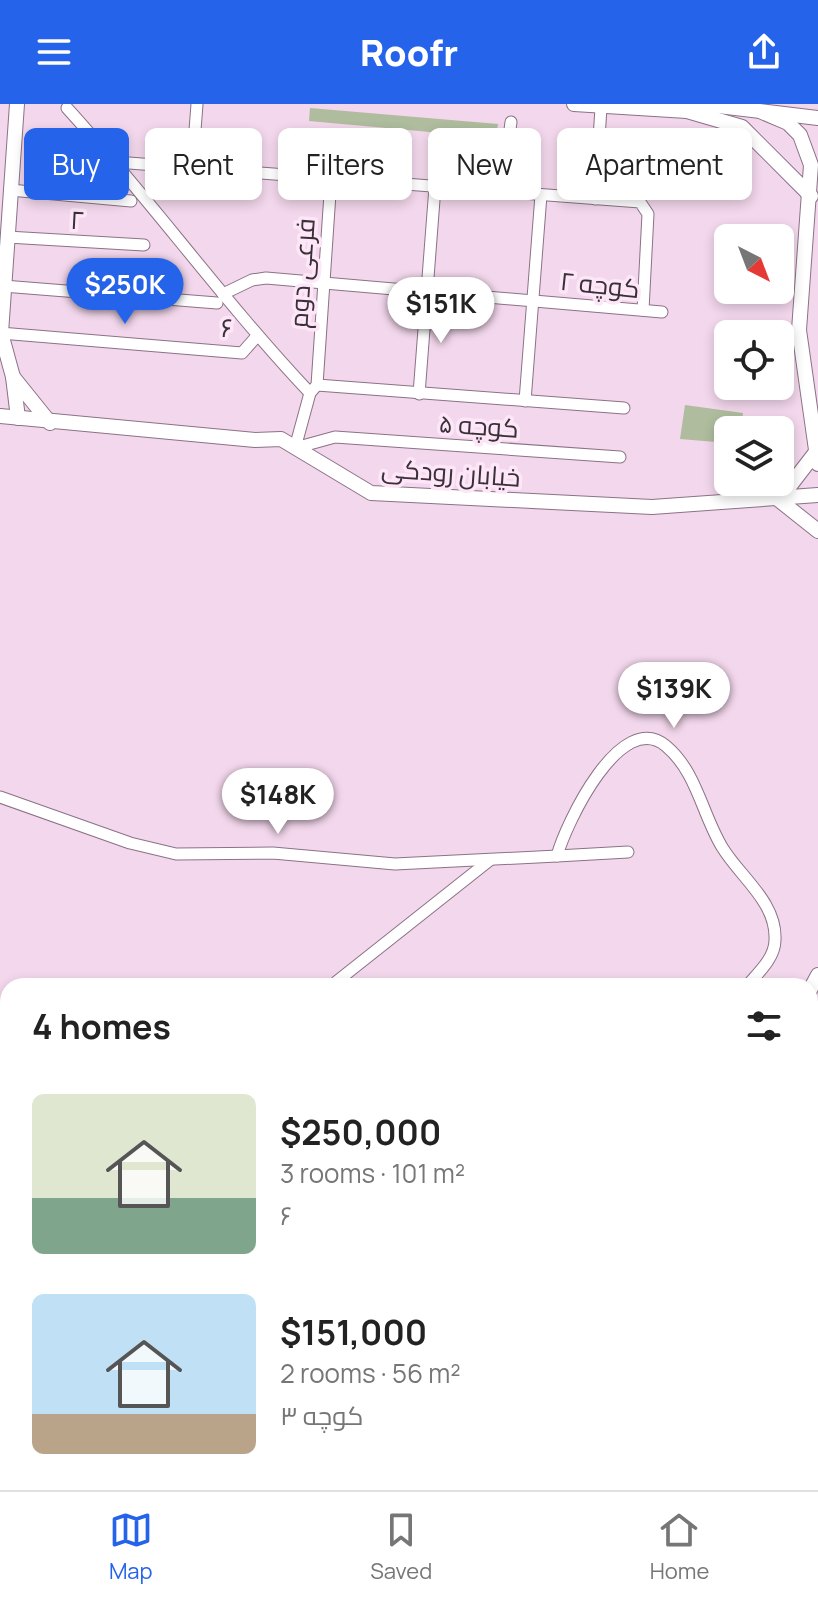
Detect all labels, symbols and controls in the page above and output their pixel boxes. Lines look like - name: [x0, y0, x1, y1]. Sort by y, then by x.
- text: Roofr: [360, 28, 458, 77]
- icon: menu: [32, 30, 76, 74]
- icon: share: [742, 30, 786, 74]
- chip: Buy: [24, 128, 129, 200]
- chip: Rent: [145, 128, 262, 200]
- chip: Filters: [278, 128, 412, 200]
- chip: New: [428, 128, 541, 200]
- chip: Apartment: [557, 128, 752, 200]
- street label: ۲: [69, 201, 85, 237]
- street label: فرعی دوم: [279, 217, 324, 329]
- north arrow: [714, 224, 794, 304]
- map controls: [714, 224, 794, 496]
- pin: $250K: [69, 258, 181, 326]
- street label: کوچه ۲: [559, 262, 641, 306]
- text: $250K: [85, 266, 165, 302]
- pin: $151K: [385, 277, 497, 345]
- text: $151K: [405, 285, 477, 321]
- street label: ۶: [220, 309, 234, 345]
- button: locate: [714, 320, 794, 400]
- street label: کوچه ۵: [438, 404, 520, 446]
- button: layers: [714, 416, 794, 496]
- street label: خیابان رودکی: [380, 449, 522, 495]
- pin: $139K: [618, 662, 730, 730]
- text: $139K: [636, 670, 712, 706]
- pin: $148K: [222, 768, 334, 836]
- text: $148K: [240, 776, 316, 812]
- text: 4 homes: [32, 1003, 171, 1049]
- icon: filters: [742, 1004, 786, 1048]
- text: $250,000: [280, 1109, 441, 1155]
- icon: home: [96, 1126, 192, 1222]
- text: 3 rooms · 101 m²: [280, 1155, 465, 1191]
- text: ۶: [280, 1197, 292, 1233]
- text: $151,000: [280, 1309, 427, 1355]
- icon: home: [96, 1326, 192, 1422]
- text: 2 rooms · 56 m²: [280, 1355, 461, 1391]
- text: کوچه ۳: [280, 1397, 364, 1433]
- tab: Map: [109, 1508, 153, 1586]
- tab: Saved: [370, 1508, 432, 1586]
- tab: Home: [650, 1508, 709, 1586]

